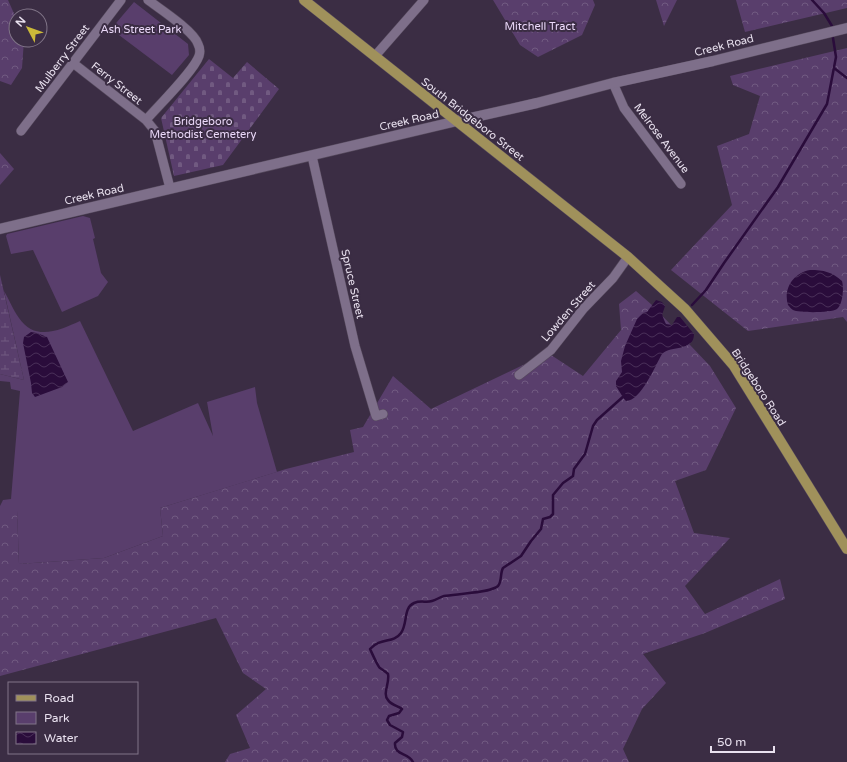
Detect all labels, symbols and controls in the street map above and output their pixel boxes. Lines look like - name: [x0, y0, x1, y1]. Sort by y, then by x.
- north arrow: [8, 8, 48, 48]
- text: N: [13, 14, 29, 29]
- park label: Mitchell Tract: [504, 20, 576, 33]
- street label: Mulberry Street: [33, 22, 92, 95]
- park label: Ash Street Park: [101, 23, 181, 36]
- street label: Creek Road: [693, 32, 755, 59]
- street label: Ferry Street: [89, 59, 145, 107]
- street label: South Bridgeboro Street: [419, 75, 527, 164]
- street label: Melrose Avenue: [631, 101, 692, 176]
- street label: Creek Road: [378, 107, 440, 134]
- park label: Bridgeboro Methodist Cemetery: [150, 115, 256, 141]
- street label: Creek Road: [63, 181, 125, 208]
- street label: Spruce Street: [338, 248, 367, 320]
- street label: Lowden Street: [539, 278, 598, 344]
- street label: Bridgeboro Road: [729, 346, 788, 428]
- legend: [8, 682, 138, 754]
- text: Road: [44, 691, 74, 705]
- text: Park: [44, 711, 70, 725]
- scale bar: [711, 728, 774, 754]
- text: Water: [44, 731, 79, 745]
- text: 50 m: [717, 735, 746, 749]

